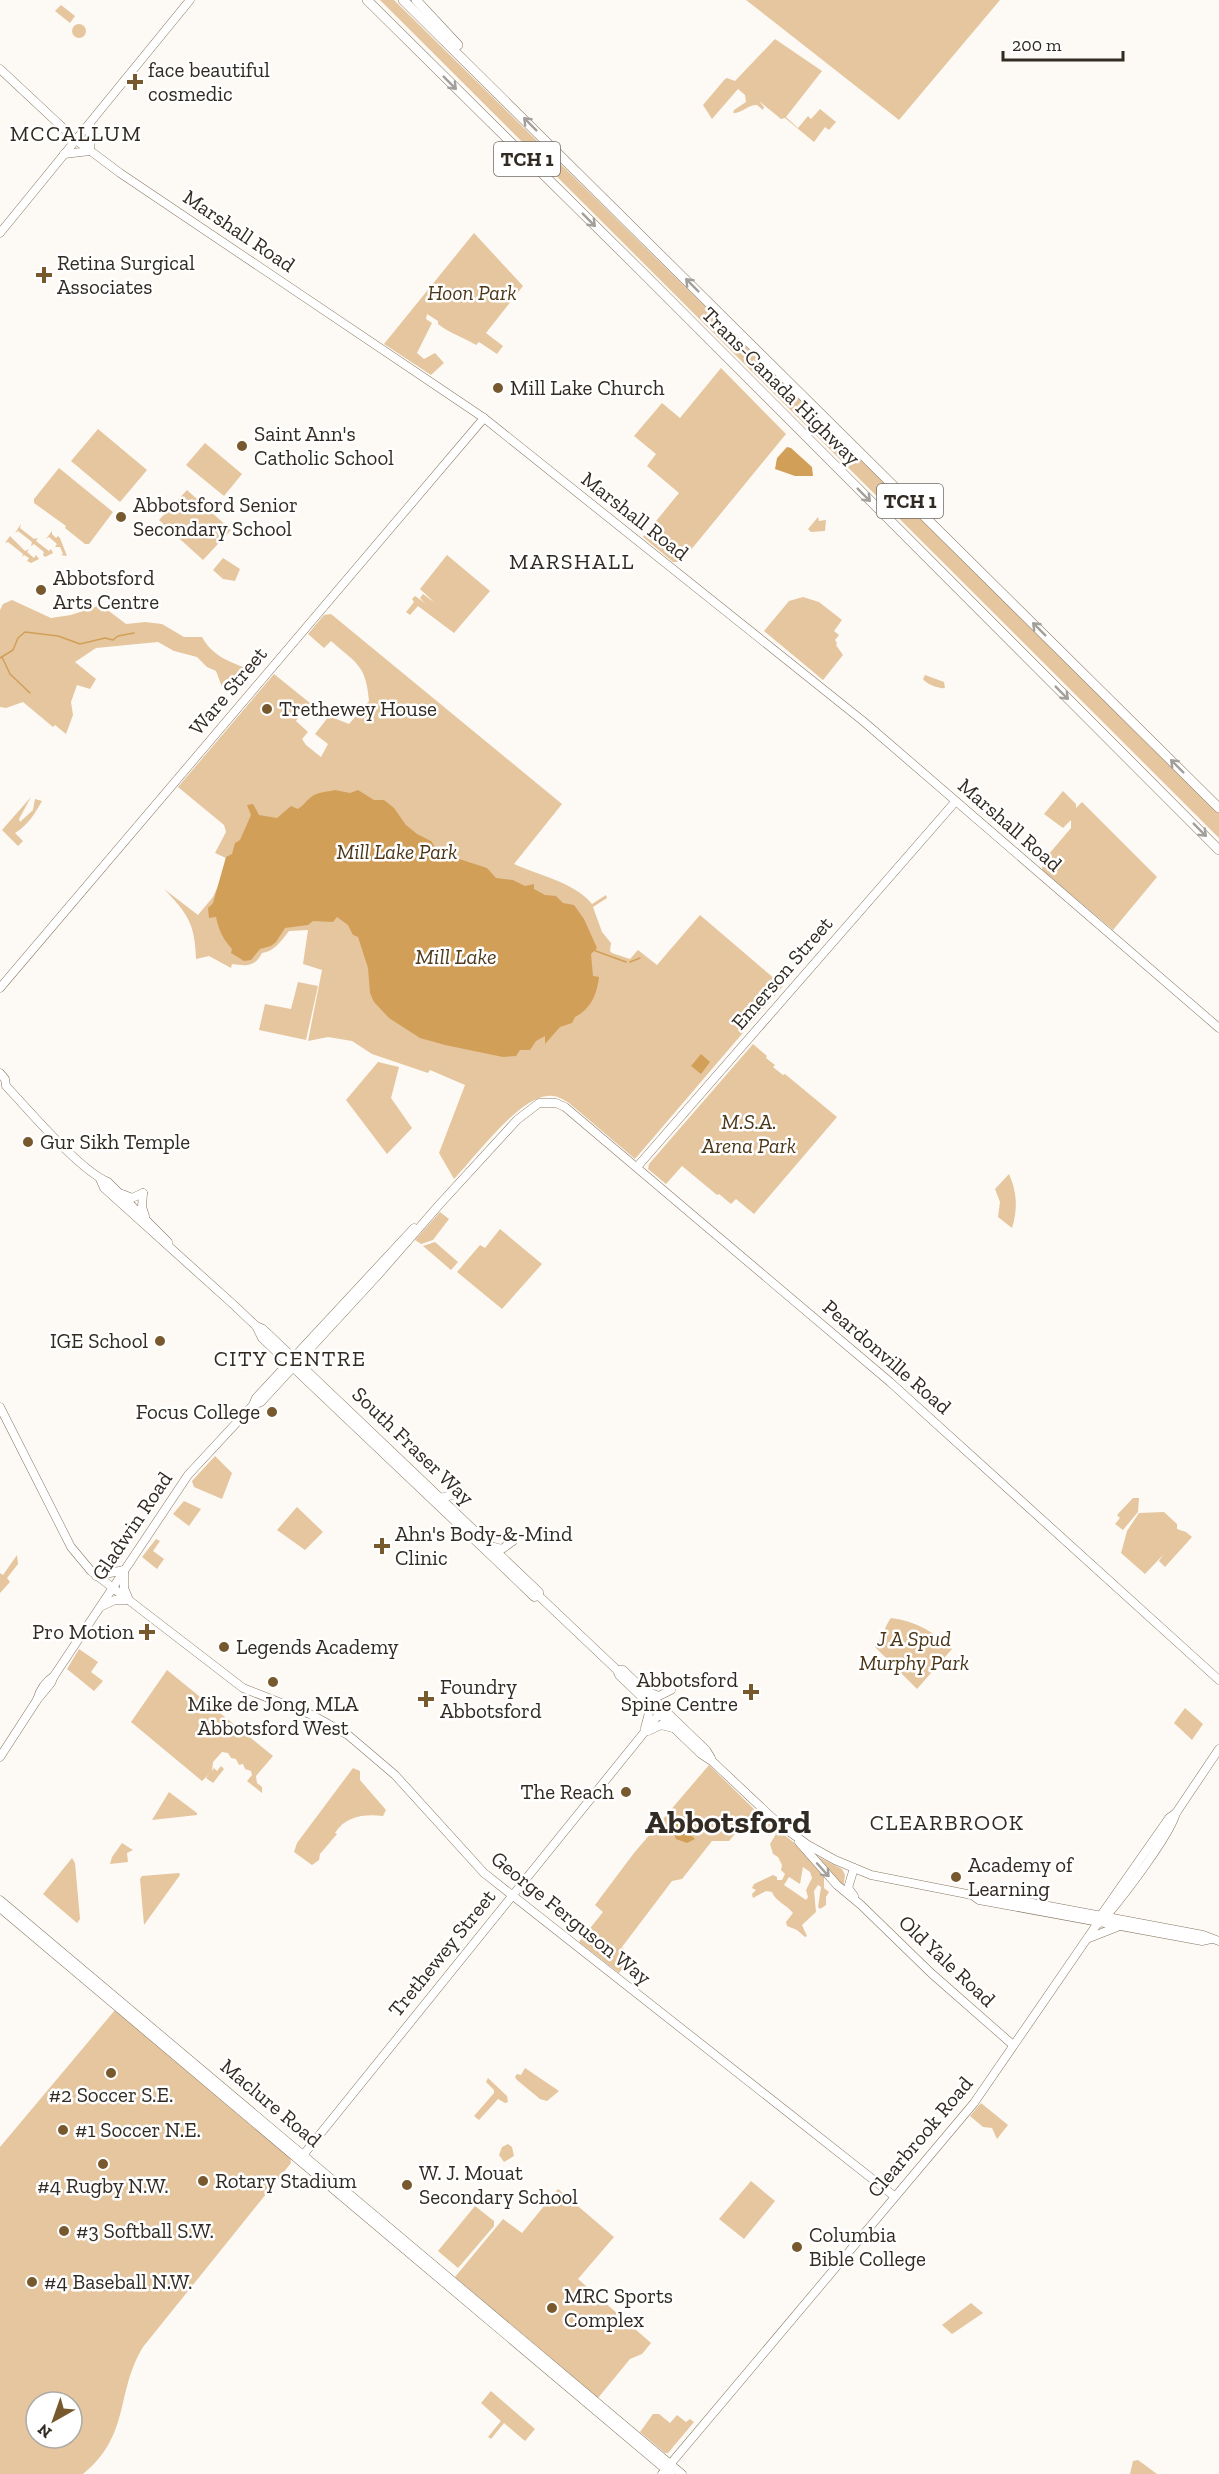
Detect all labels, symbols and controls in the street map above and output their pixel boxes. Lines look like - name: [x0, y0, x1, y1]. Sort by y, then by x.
- scale bar: [1003, 24, 1123, 62]
- text: 200 m: [1012, 34, 1062, 56]
- place label: face beautiful cosmedic: [148, 57, 270, 106]
- marker: face beautiful cosmedic: [126, 73, 144, 91]
- one-way arrow: [443, 76, 458, 90]
- one-way arrow: [522, 116, 537, 131]
- district label: MCCALLUM: [10, 120, 142, 147]
- road number: TCH 1: [494, 142, 560, 176]
- street label: Marshall Road: [179, 184, 300, 277]
- one-way arrow: [582, 213, 597, 227]
- place label: Retina Surgical Associates: [57, 250, 195, 299]
- marker: Retina Surgical Associates: [35, 266, 53, 284]
- one-way arrow: [685, 277, 699, 292]
- park label: Hoon Park: [427, 280, 517, 305]
- street label: Trans-Canada Highway: [697, 301, 866, 470]
- place label: Mill Lake Church: [510, 375, 665, 400]
- marker: Mill Lake Church: [491, 381, 505, 395]
- place label: Saint Ann's Catholic School: [254, 421, 394, 470]
- marker: Saint Ann's Catholic School: [235, 439, 249, 453]
- street label: Marshall Road: [577, 466, 694, 566]
- road number: TCH 1: [877, 484, 943, 518]
- one-way arrow: [857, 488, 872, 503]
- place label: Abbotsford Senior Secondary School: [133, 492, 298, 541]
- marker: Abbotsford Senior Secondary School: [114, 510, 128, 524]
- district label: MARSHALL: [509, 548, 635, 575]
- place label: Abbotsford Arts Centre: [53, 565, 159, 614]
- marker: Abbotsford Arts Centre: [34, 583, 48, 597]
- one-way arrow: [1032, 622, 1047, 636]
- street label: Ware Street: [183, 641, 272, 740]
- one-way arrow: [1054, 685, 1069, 700]
- place label: Trethewey House: [279, 696, 437, 721]
- marker: Trethewey House: [260, 702, 274, 716]
- one-way arrow: [1170, 759, 1185, 774]
- street label: Marshall Road: [953, 773, 1068, 877]
- one-way arrow: [1192, 823, 1207, 838]
- park label: Mill Lake Park: [337, 839, 457, 864]
- street label: Emerson Street: [726, 911, 838, 1034]
- water label: Mill Lake: [415, 943, 497, 970]
- park label: M.S.A. Arena Park: [701, 1109, 796, 1158]
- place label: Gur Sikh Temple: [40, 1129, 190, 1154]
- marker: Gur Sikh Temple: [21, 1135, 35, 1149]
- street label: Peardonville Road: [818, 1294, 957, 1419]
- place label: IGE School: [50, 1328, 148, 1353]
- marker: IGE School: [153, 1334, 167, 1348]
- district label: CITY CENTRE: [214, 1345, 366, 1372]
- street label: South Fraser Way: [347, 1381, 480, 1510]
- place label: Focus College: [136, 1399, 260, 1424]
- marker: Focus College: [265, 1405, 279, 1419]
- street label: Gladwin Road: [86, 1466, 177, 1585]
- place label: Ahn's Body-&-Mind Clinic: [395, 1521, 573, 1570]
- marker: Ahn's Body-&-Mind Clinic: [373, 1537, 391, 1555]
- place label: Pro Motion: [32, 1619, 134, 1644]
- marker: Pro Motion: [138, 1623, 156, 1641]
- park label: J A Spud Murphy Park: [859, 1626, 969, 1675]
- place label: Legends Academy: [236, 1634, 399, 1659]
- marker: Legends Academy: [217, 1640, 231, 1654]
- place label: Abbotsford Spine Centre: [621, 1667, 738, 1716]
- place label: Foundry Abbotsford: [440, 1674, 542, 1723]
- marker: Mike de Jong, MLA Abbotsford West: [266, 1675, 280, 1689]
- marker: Abbotsford Spine Centre: [742, 1683, 760, 1701]
- marker: Foundry Abbotsford: [417, 1690, 435, 1708]
- place label: Mike de Jong, MLA Abbotsford West: [188, 1691, 359, 1740]
- place label: The Reach: [520, 1779, 614, 1804]
- marker: The Reach: [619, 1785, 633, 1799]
- district label: Abbotsford: [645, 1802, 811, 1841]
- district label: CLEARBROOK: [870, 1809, 1024, 1836]
- street label: George Ferguson Way: [486, 1845, 657, 1990]
- place label: Academy of Learning: [968, 1852, 1074, 1901]
- one-way arrow: [816, 1863, 830, 1878]
- marker: Academy of Learning: [949, 1870, 963, 1884]
- street label: Trethewey Street: [383, 1884, 501, 2021]
- street label: Old Yale Road: [894, 1909, 1001, 2012]
- street label: Maclure Road: [216, 2053, 327, 2152]
- marker: #2 Soccer S.E.: [104, 2066, 118, 2080]
- street label: Clearbrook Road: [862, 2071, 978, 2202]
- place label: #2 Soccer S.E.: [49, 2082, 173, 2107]
- place label: #1 Soccer N.E.: [75, 2117, 201, 2142]
- marker: #1 Soccer N.E.: [56, 2123, 70, 2137]
- marker: #4 Rugby N.W.: [96, 2157, 110, 2171]
- place label: W. J. Mouat Secondary School: [419, 2160, 578, 2209]
- place label: Rotary Stadium: [215, 2168, 357, 2193]
- place label: #4 Rugby N.W.: [37, 2173, 169, 2198]
- marker: Rotary Stadium: [196, 2174, 210, 2188]
- marker: W. J. Mouat Secondary School: [400, 2178, 414, 2192]
- place label: #3 Softball S.W.: [76, 2218, 214, 2243]
- place label: Columbia Bible College: [809, 2222, 926, 2271]
- marker: #3 Softball S.W.: [57, 2224, 71, 2238]
- marker: Columbia Bible College: [790, 2240, 804, 2254]
- place label: #4 Baseball N.W.: [44, 2269, 192, 2294]
- marker: #4 Baseball N.W.: [25, 2275, 39, 2289]
- place label: MRC Sports Complex: [564, 2283, 673, 2332]
- marker: MRC Sports Complex: [545, 2301, 559, 2315]
- north arrow: [24, 2390, 84, 2450]
- text: N: [34, 2420, 55, 2442]

